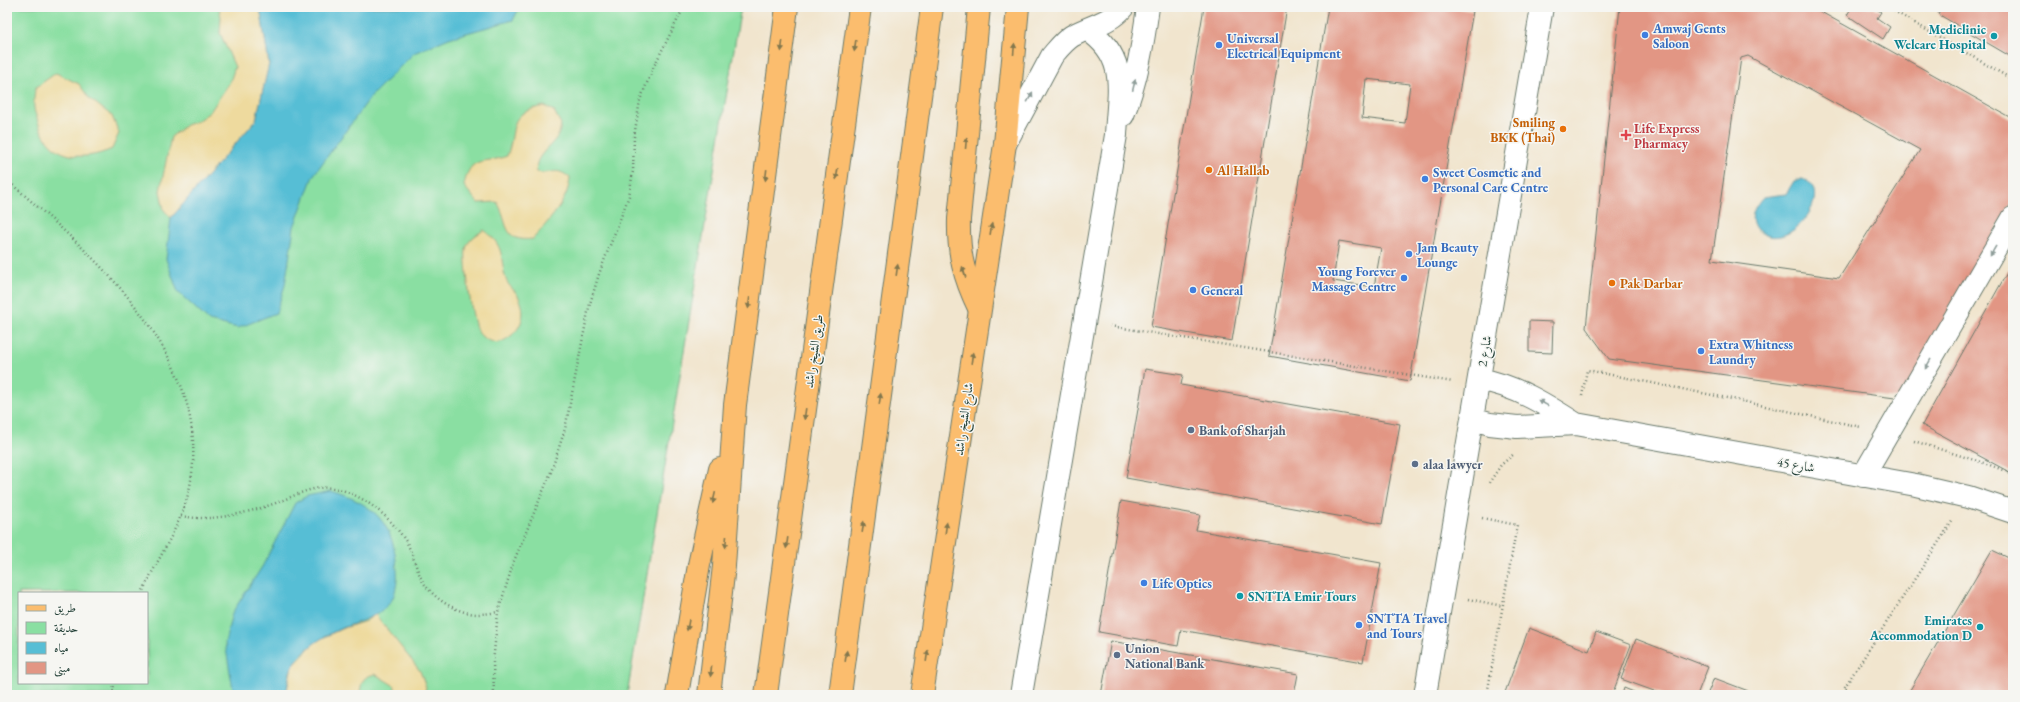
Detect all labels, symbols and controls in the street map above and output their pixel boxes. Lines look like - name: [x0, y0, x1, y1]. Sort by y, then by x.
- place label: Amwaj Gents Saloon: [1652, 20, 1726, 52]
- place label: Mediclinic Welcare Hospital: [1894, 21, 1987, 53]
- place label: Universal Electrical Equipment: [1227, 30, 1341, 62]
- marker: Amwaj Gents Saloon: [1640, 30, 1650, 40]
- marker: Mediclinic Welcare Hospital: [1989, 31, 1999, 41]
- one-way arrow: [779, 40, 786, 52]
- one-way arrow: [852, 40, 858, 52]
- marker: Universal Electrical Equipment: [1214, 40, 1224, 50]
- one-way arrow: [1010, 43, 1017, 55]
- one-way arrow: [1131, 79, 1137, 91]
- one-way arrow: [1027, 91, 1033, 103]
- place label: Smiling BKK (Thai): [1490, 114, 1555, 146]
- place label: Life Express Pharmacy: [1634, 120, 1700, 152]
- marker: Smiling BKK (Thai): [1558, 124, 1568, 134]
- marker: Life Express Pharmacy: [1621, 130, 1631, 140]
- one-way arrow: [963, 137, 969, 149]
- place label: Al Hallab: [1216, 162, 1269, 179]
- place label: Sweet Cosmetic and Personal Care Centre: [1433, 164, 1549, 196]
- marker: Al Hallab: [1204, 165, 1214, 175]
- one-way arrow: [834, 168, 840, 181]
- one-way arrow: [762, 169, 769, 181]
- marker: Sweet Cosmetic and Personal Care Centre: [1420, 174, 1430, 184]
- one-way arrow: [988, 223, 994, 235]
- place label: Jam Beauty Lounge: [1415, 239, 1479, 271]
- one-way arrow: [1990, 245, 1997, 257]
- marker: Jam Beauty Lounge: [1404, 249, 1414, 259]
- place label: Young Forever Massage Centre: [1311, 263, 1397, 295]
- one-way arrow: [894, 264, 900, 276]
- one-way arrow: [961, 266, 967, 278]
- marker: Young Forever Massage Centre: [1399, 273, 1409, 283]
- place label: Pak Darbar: [1620, 275, 1683, 292]
- marker: Pak Darbar: [1607, 278, 1617, 288]
- place label: General: [1201, 282, 1244, 299]
- marker: General: [1188, 285, 1198, 295]
- one-way arrow: [746, 297, 752, 310]
- street label: طريق الشيخ راشد: [800, 313, 830, 390]
- street label: شارع 2: [1473, 334, 1499, 369]
- place label: Extra Whitness Laundry: [1709, 336, 1793, 368]
- marker: Extra Whitness Laundry: [1696, 346, 1706, 356]
- one-way arrow: [969, 352, 975, 364]
- one-way arrow: [1925, 358, 1932, 370]
- street label: شارع الشيخ راشد: [950, 382, 980, 457]
- one-way arrow: [877, 393, 883, 405]
- one-way arrow: [1537, 400, 1549, 406]
- one-way arrow: [802, 408, 808, 420]
- place label: Bank of Sharjah: [1199, 422, 1287, 439]
- marker: Bank of Sharjah: [1186, 425, 1196, 435]
- street label: شارع 45: [1775, 453, 1816, 479]
- place label: alaa lawyer: [1423, 456, 1483, 473]
- marker: alaa lawyer: [1410, 459, 1420, 469]
- one-way arrow: [710, 492, 716, 504]
- one-way arrow: [859, 521, 866, 534]
- one-way arrow: [943, 522, 949, 534]
- one-way arrow: [722, 536, 729, 548]
- one-way arrow: [784, 537, 790, 549]
- place label: Life Optics: [1152, 575, 1212, 592]
- marker: Life Optics: [1139, 578, 1149, 588]
- place label: SNTTA Emir Tours: [1248, 588, 1356, 605]
- marker: SNTTA Emir Tours: [1235, 591, 1245, 601]
- legend: [18, 592, 148, 684]
- text: طريق: [54, 600, 76, 616]
- place label: SNTTA Travel and Tours: [1367, 610, 1448, 642]
- place label: Emirates Accommodation D: [1869, 612, 1972, 644]
- one-way arrow: [685, 619, 691, 631]
- text: حديقة: [54, 620, 78, 636]
- marker: SNTTA Travel and Tours: [1354, 620, 1364, 630]
- marker: Emirates Accommodation D: [1975, 622, 1985, 632]
- text: مياه: [54, 640, 69, 656]
- place label: Union National Bank: [1125, 640, 1205, 672]
- one-way arrow: [842, 650, 849, 662]
- one-way arrow: [924, 650, 930, 662]
- marker: Union National Bank: [1112, 650, 1122, 660]
- text: مبنى: [54, 660, 70, 677]
- one-way arrow: [708, 665, 715, 677]

